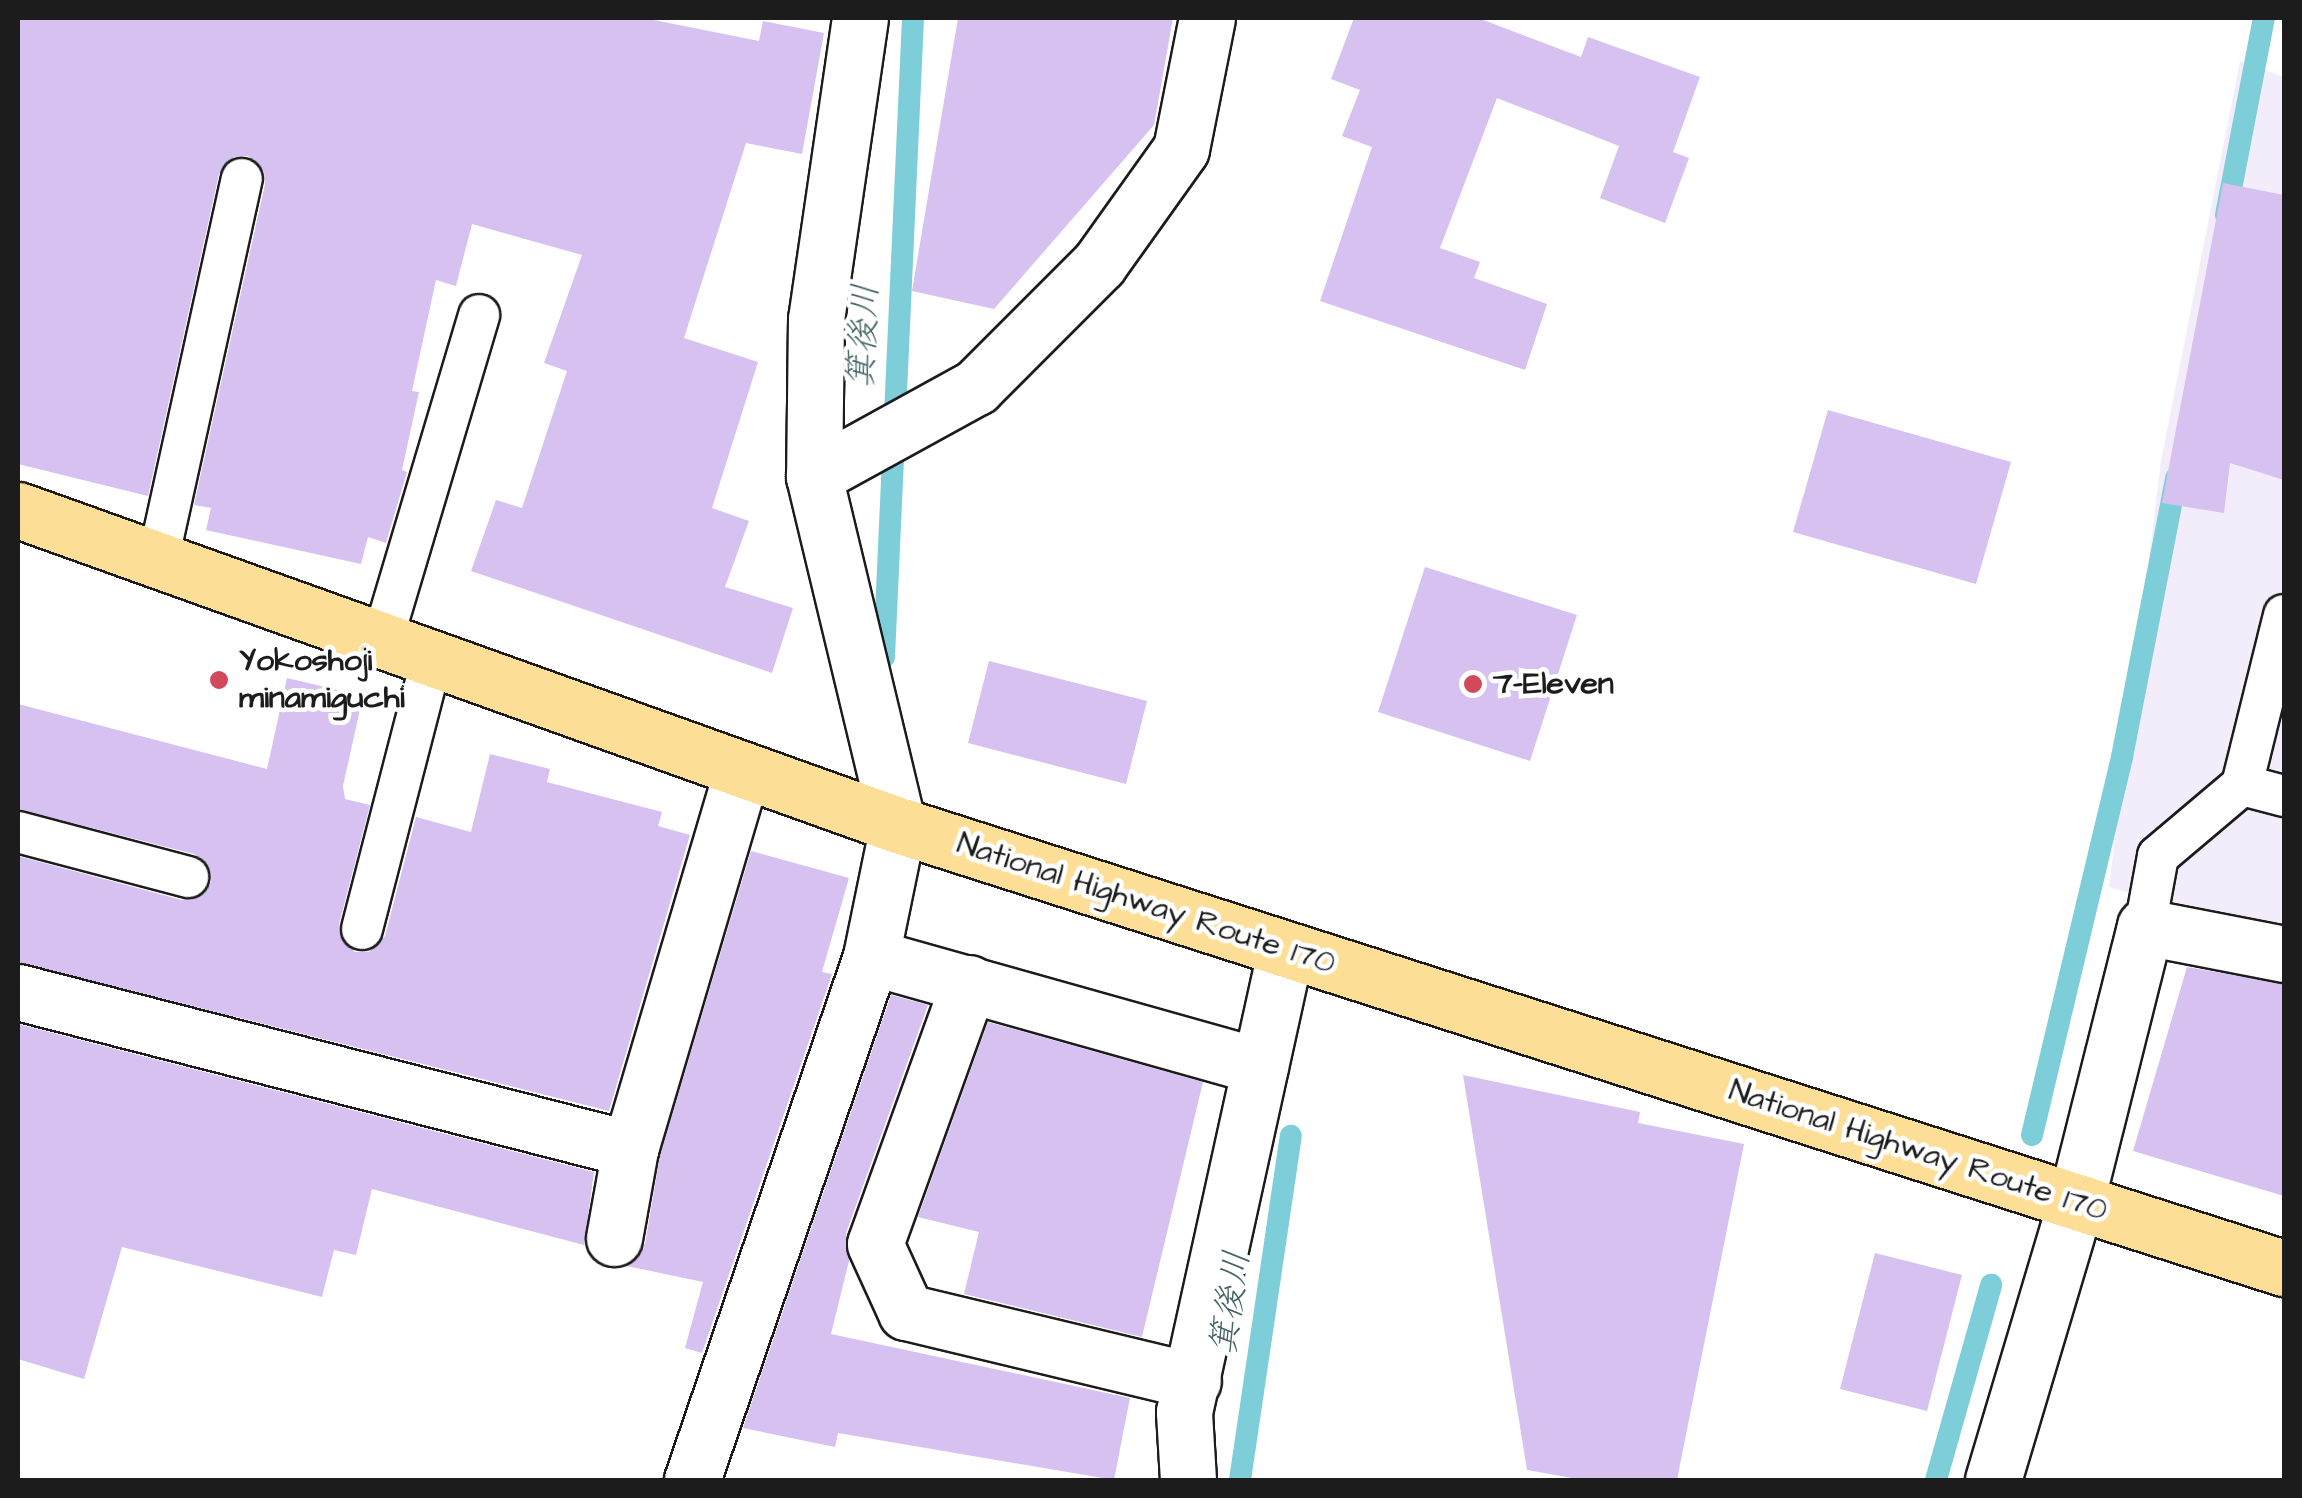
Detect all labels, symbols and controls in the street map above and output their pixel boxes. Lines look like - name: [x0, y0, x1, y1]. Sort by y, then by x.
- water label: 箕後川: [840, 282, 888, 390]
- place label: Yokoshoji minamiguchi: [239, 643, 404, 718]
- place label: 7-Eleven: [1493, 665, 1614, 703]
- marker: Yokoshoji minamiguchi: [208, 669, 230, 691]
- marker: 7-Eleven: [1462, 673, 1484, 695]
- street label: National Highway Route 170: [952, 825, 1340, 983]
- street label: National Highway Route 170: [1724, 1072, 2112, 1230]
- water label: 箕後川: [1203, 1248, 1259, 1358]

